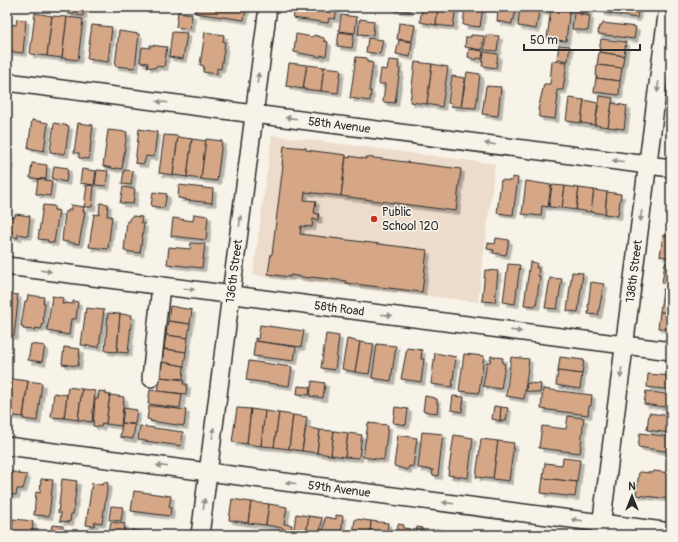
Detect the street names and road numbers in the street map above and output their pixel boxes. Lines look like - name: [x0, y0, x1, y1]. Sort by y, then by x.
- street label: 58th Avenue: [307, 114, 371, 136]
- street label: 136th Street: [222, 238, 246, 304]
- street label: 138th Street: [622, 239, 645, 303]
- street label: 58th Road: [313, 298, 365, 319]
- street label: 59th Avenue: [307, 478, 371, 501]

